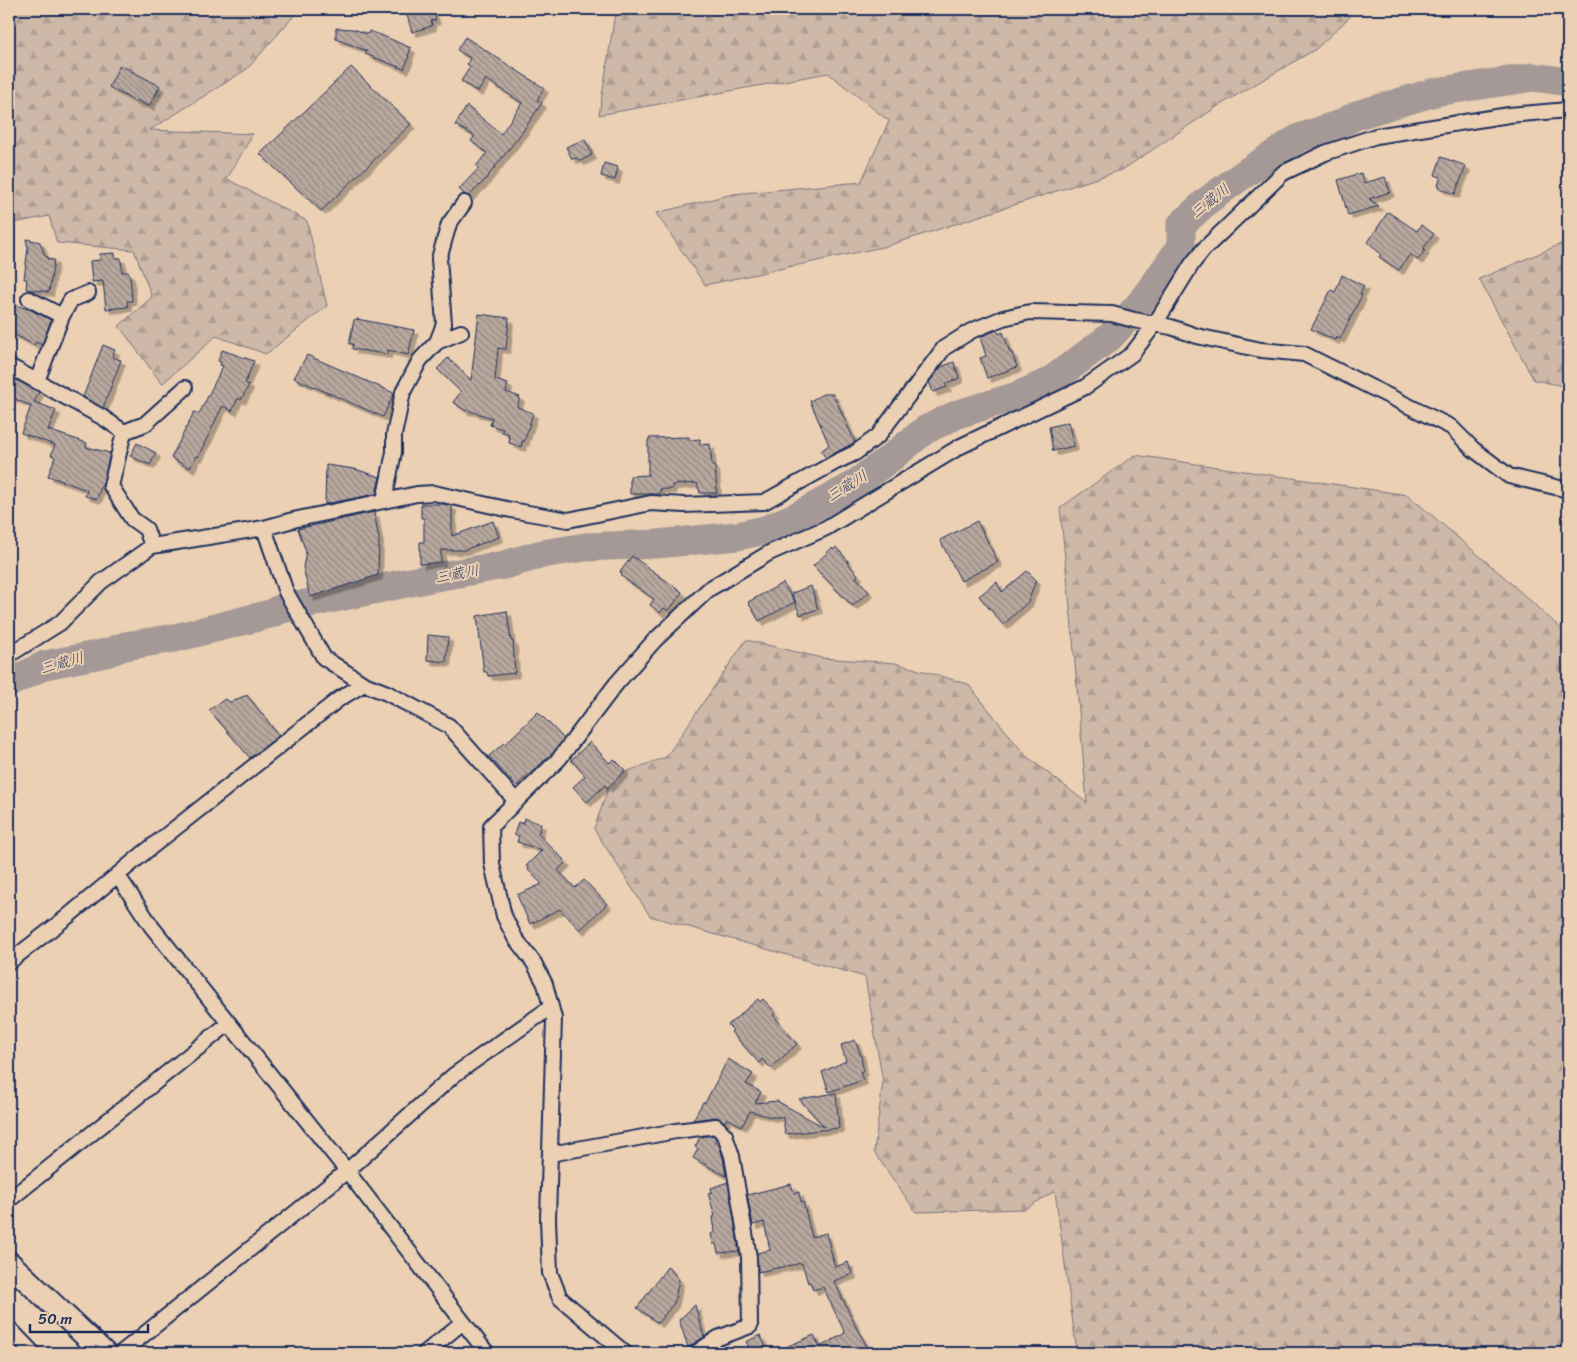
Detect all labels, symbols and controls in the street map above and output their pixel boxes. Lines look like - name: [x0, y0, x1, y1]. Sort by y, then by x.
- water label: 三蔵川: [1184, 177, 1236, 225]
- water label: 三蔵川: [821, 463, 873, 509]
- water label: 三蔵川: [432, 557, 482, 591]
- water label: 三蔵川: [37, 644, 87, 682]
- scale bar: [30, 1302, 148, 1334]
- text: 50 m: [38, 1306, 73, 1332]

